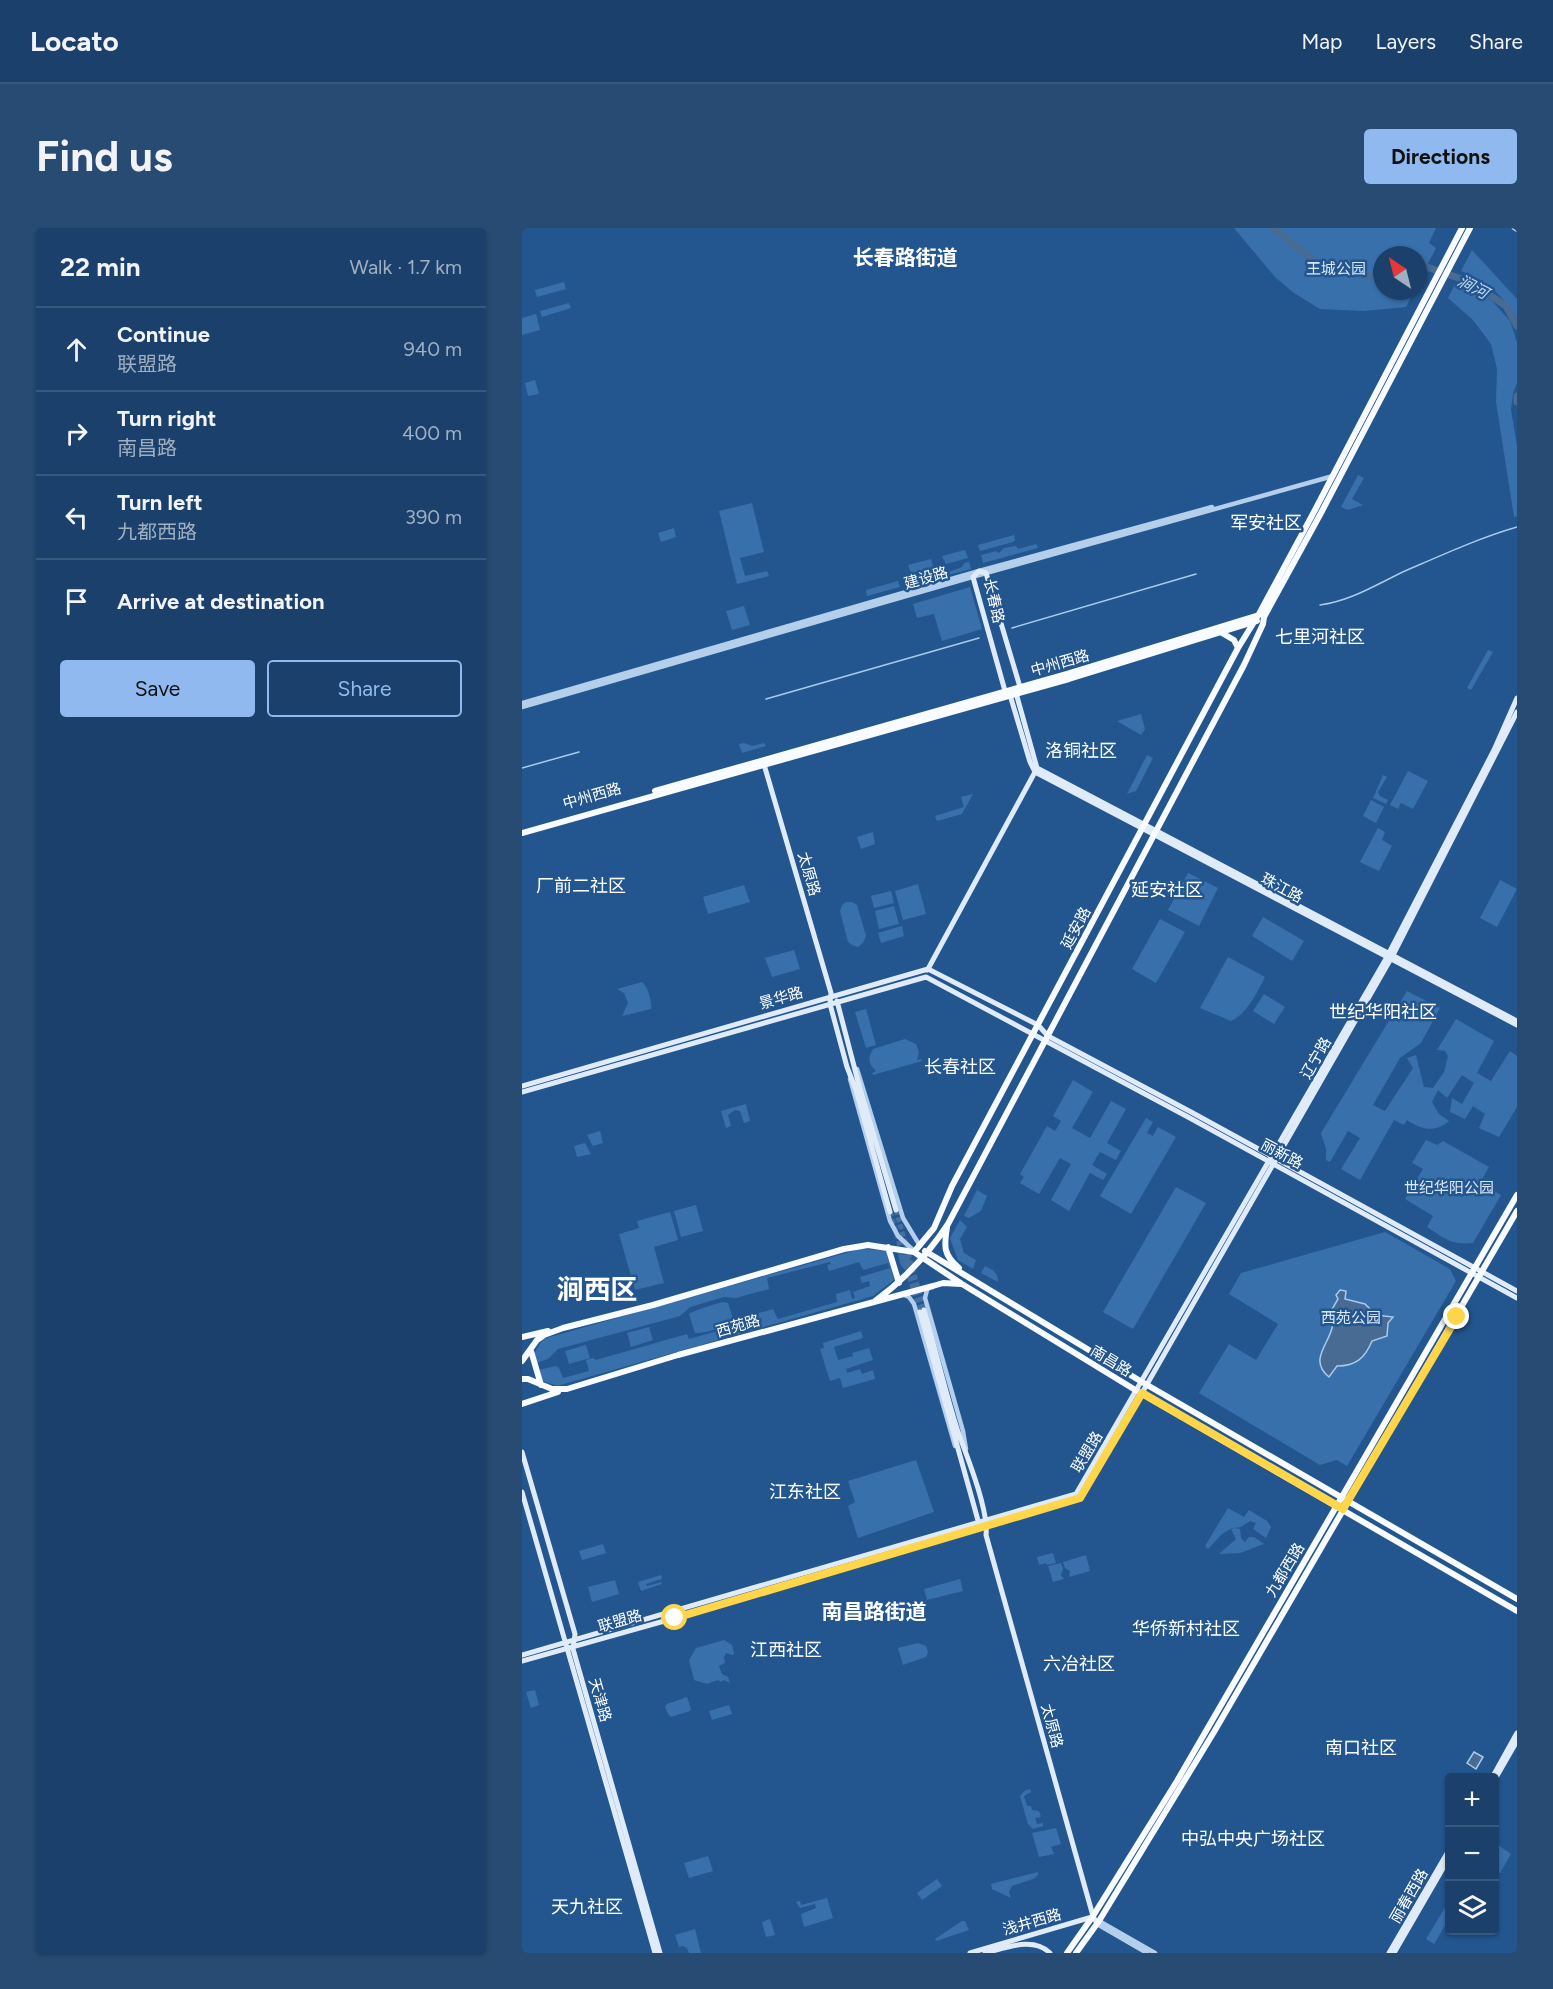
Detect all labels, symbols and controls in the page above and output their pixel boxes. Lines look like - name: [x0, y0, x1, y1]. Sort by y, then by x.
- text: Locato: [30, 24, 119, 58]
- text: Map: [1302, 29, 1342, 54]
- text: Layers: [1375, 29, 1436, 54]
- text: Share: [1469, 29, 1523, 54]
- button: Directions: [1364, 129, 1517, 184]
- text: Find us: [36, 131, 173, 182]
- district label: 长春路街道: [853, 245, 958, 270]
- north arrow: [1373, 246, 1427, 300]
- text: 22 min: [60, 251, 141, 283]
- text: Walk · 1.7 km: [350, 255, 462, 279]
- park label: 王城公园: [1306, 260, 1366, 278]
- water label: 涧河: [1454, 271, 1494, 304]
- text: Continue: [117, 321, 210, 348]
- icon: ahead: [60, 333, 93, 366]
- text: 940 m: [403, 337, 462, 361]
- text: 联盟路: [117, 352, 177, 376]
- text: Turn right: [117, 405, 216, 432]
- icon: right: [60, 417, 93, 450]
- text: 400 m: [402, 421, 462, 445]
- text: 南昌路: [117, 436, 177, 460]
- text: Turn left: [117, 489, 203, 516]
- icon: left: [60, 501, 93, 534]
- text: 390 m: [405, 505, 462, 529]
- district label: 军安社区: [1230, 512, 1302, 534]
- text: 九都西路: [117, 520, 197, 544]
- street label: 建设路: [902, 563, 950, 593]
- street label: 长春路: [980, 577, 1008, 625]
- icon: arrive: [60, 585, 93, 618]
- text: Arrive at destination: [117, 588, 325, 615]
- district label: 七里河社区: [1275, 626, 1365, 648]
- street label: 中州西路: [1029, 646, 1091, 680]
- button: Save: [60, 660, 255, 717]
- button: Share: [267, 660, 462, 717]
- district label: 洛铜社区: [1045, 740, 1117, 762]
- street label: 中州西路: [561, 779, 623, 813]
- street label: 太原路: [794, 850, 824, 898]
- street label: 珠江路: [1258, 869, 1306, 907]
- district label: 厂前二社区: [536, 875, 626, 897]
- district label: 延安社区: [1131, 879, 1203, 901]
- street label: 延安路: [1057, 904, 1095, 952]
- street label: 景华路: [757, 983, 805, 1013]
- district label: 世纪华阳社区: [1329, 1001, 1437, 1023]
- street label: 辽宁路: [1297, 1034, 1335, 1082]
- district label: 长春社区: [924, 1056, 996, 1078]
- street label: 丽新路: [1258, 1135, 1306, 1173]
- park label: 世纪华阳公园: [1404, 1179, 1494, 1197]
- district label: 涧西区: [557, 1273, 638, 1306]
- route end: [1443, 1303, 1469, 1329]
- park label: 西苑公园: [1321, 1309, 1381, 1327]
- street label: 西苑路: [714, 1311, 762, 1341]
- street label: 南昌路: [1087, 1342, 1135, 1380]
- street label: 联盟路: [1068, 1428, 1106, 1476]
- district label: 江东社区: [769, 1481, 841, 1503]
- street label: 九都西路: [1262, 1540, 1308, 1600]
- district label: 南昌路街道: [822, 1599, 927, 1624]
- route start: [661, 1604, 687, 1630]
- street label: 联盟路: [596, 1606, 644, 1636]
- district label: 华侨新村社区: [1132, 1618, 1240, 1640]
- district label: 江西社区: [750, 1639, 822, 1661]
- district label: 六冶社区: [1043, 1653, 1115, 1675]
- street label: 天津路: [585, 1676, 615, 1724]
- street label: 太原路: [1037, 1702, 1067, 1750]
- district label: 南口社区: [1325, 1737, 1397, 1759]
- map controls: [1445, 1773, 1499, 1935]
- button: +: [1445, 1773, 1499, 1827]
- button: −: [1445, 1827, 1499, 1881]
- district label: 中弘中央广场社区: [1181, 1828, 1325, 1850]
- street label: 丽春西路: [1386, 1866, 1432, 1926]
- button: layers: [1445, 1881, 1499, 1935]
- district label: 天九社区: [551, 1896, 623, 1918]
- street label: 浅井西路: [1001, 1905, 1063, 1939]

